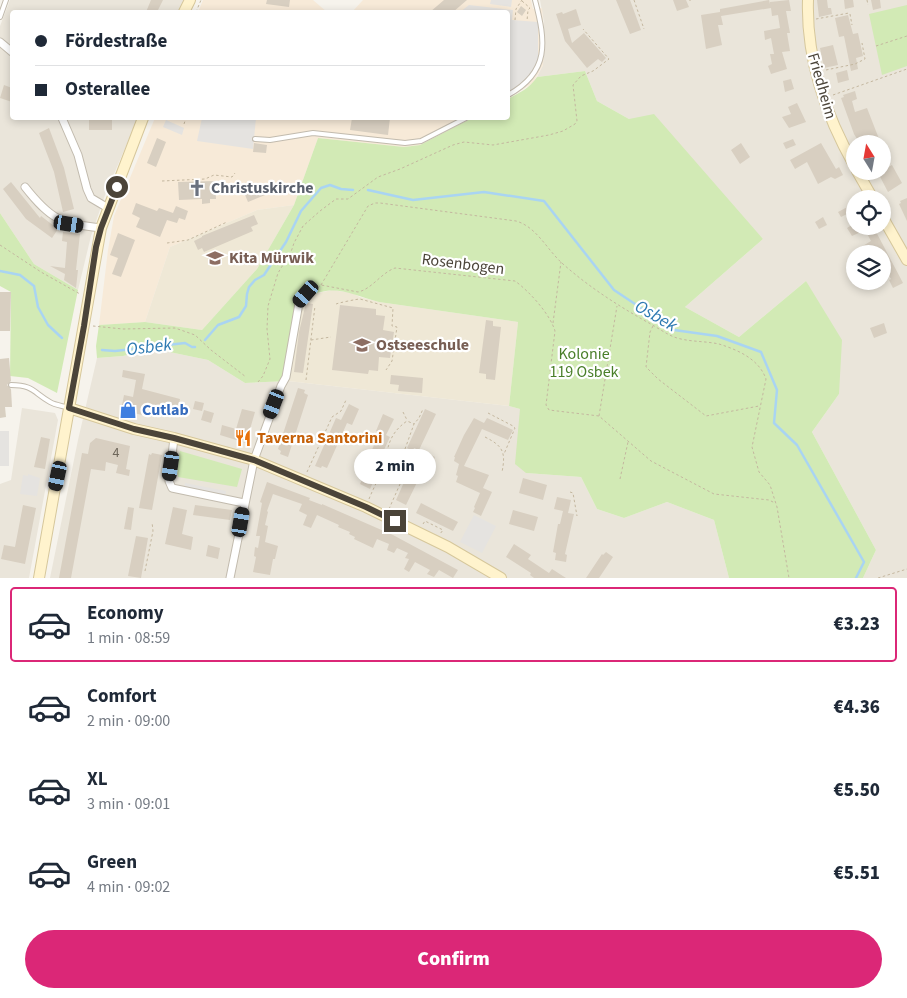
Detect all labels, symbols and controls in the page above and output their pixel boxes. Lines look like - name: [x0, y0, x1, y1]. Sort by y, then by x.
- text: Fördestraße: [65, 28, 167, 55]
- street label: Friedheim: [802, 50, 842, 122]
- text: Osterallee: [65, 76, 150, 103]
- north arrow: [846, 135, 891, 180]
- map controls: [846, 135, 891, 290]
- route start: [106, 176, 128, 198]
- place label: Christuskirche: [211, 177, 314, 199]
- church icon: Christuskirche: [187, 178, 207, 198]
- button: locate: [846, 190, 891, 235]
- car: [53, 214, 84, 234]
- button: layers: [846, 245, 891, 290]
- place label: Kita Mürwik: [229, 247, 314, 269]
- school or university icon: Kita Mürwik: [205, 248, 225, 268]
- street label: Rosenbogen: [420, 248, 506, 280]
- car: [290, 278, 321, 310]
- water label: Osbek: [630, 294, 682, 338]
- water label: Osbek: [125, 332, 174, 362]
- place label: Ostseeschule: [376, 334, 469, 356]
- school or university icon: Ostseeschule: [352, 335, 372, 355]
- park label: Kolonie 119 Osbek: [549, 343, 619, 383]
- car: [261, 387, 286, 421]
- place label: Cutlab: [142, 399, 189, 421]
- shop icon: Cutlab: [118, 400, 138, 420]
- place label: Taverna Santorini: [257, 427, 383, 449]
- restaurant icon: Taverna Santorini: [233, 428, 253, 448]
- house number: 4: [113, 443, 120, 463]
- callout: 2 min: [354, 448, 436, 484]
- car: [161, 450, 180, 482]
- text: 2 min: [375, 455, 415, 477]
- car: [47, 460, 68, 492]
- car: [231, 506, 250, 538]
- route end: [384, 510, 406, 532]
- text: Economy: [87, 600, 164, 627]
- icon: car: [27, 602, 72, 647]
- text: €3.23: [834, 611, 880, 638]
- text: 1 min · 08:59: [87, 627, 170, 649]
- text: Comfort: [87, 683, 157, 710]
- icon: car: [27, 685, 72, 730]
- text: €4.36: [834, 694, 880, 721]
- text: 2 min · 09:00: [87, 710, 170, 732]
- text: XL: [87, 766, 108, 793]
- icon: car: [27, 768, 72, 813]
- text: €5.50: [834, 777, 880, 804]
- text: 3 min · 09:01: [87, 793, 170, 815]
- text: Green: [87, 849, 137, 876]
- icon: car: [27, 851, 72, 896]
- text: €5.51: [834, 860, 880, 887]
- text: 4 min · 09:02: [87, 876, 170, 898]
- button: Confirm: [25, 930, 882, 988]

